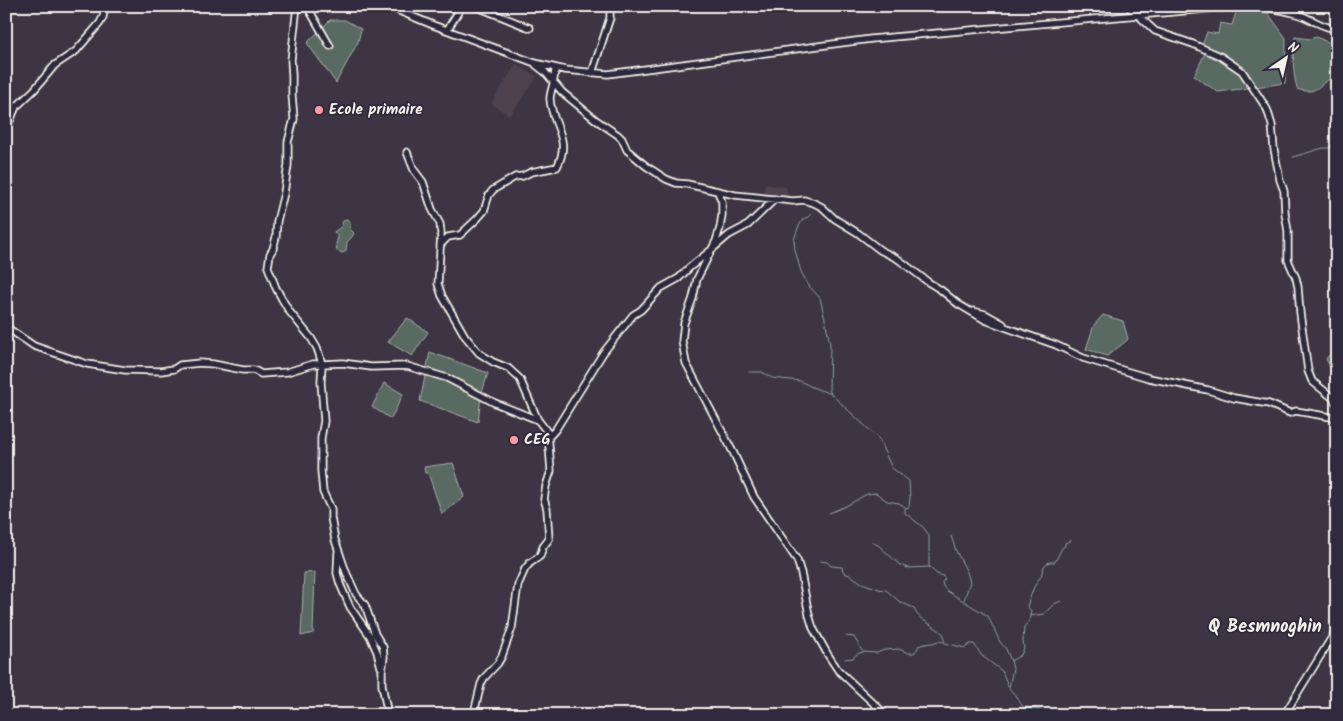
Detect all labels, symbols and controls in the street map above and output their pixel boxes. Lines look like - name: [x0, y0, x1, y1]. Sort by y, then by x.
- north arrow: [1260, 32, 1310, 82]
- text: N: [1283, 36, 1303, 60]
- place label: Ecole primaire: [329, 98, 423, 122]
- marker: Ecole primaire: [313, 104, 325, 116]
- place label: CEG: [524, 428, 551, 452]
- marker: CEG: [508, 434, 520, 446]
- district label: Q Besmnoghin: [1208, 613, 1322, 642]

